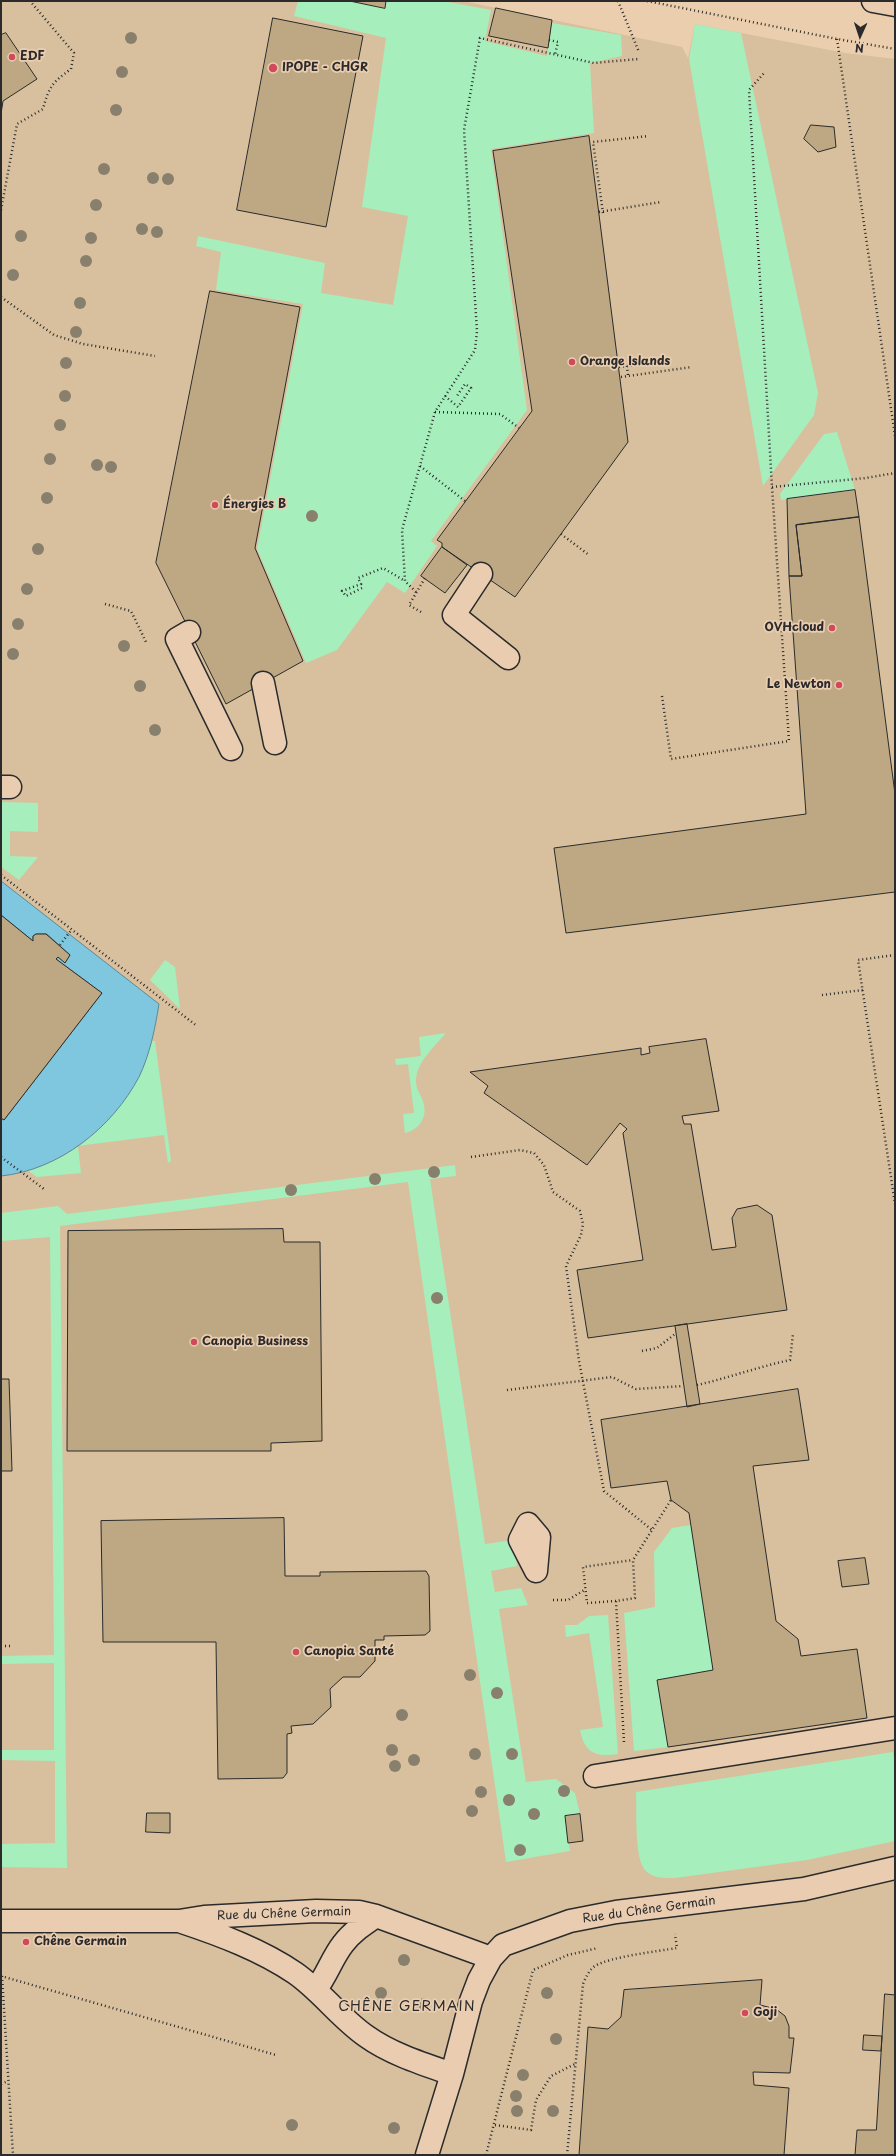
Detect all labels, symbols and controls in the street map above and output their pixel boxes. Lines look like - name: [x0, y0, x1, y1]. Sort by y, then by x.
- north arrow: [840, 16, 880, 56]
- text: N: [855, 40, 864, 57]
- place label: EDF: [20, 50, 45, 64]
- marker: EDF: [7, 52, 17, 62]
- place label: IPOPE - CHGR: [282, 61, 368, 75]
- marker: IPOPE - CHGR: [267, 62, 279, 74]
- place label: Orange Islands: [580, 355, 670, 369]
- marker: Orange Islands: [567, 357, 577, 367]
- place label: Énergies B: [223, 498, 286, 512]
- marker: Énergies B: [210, 500, 220, 510]
- place label: OVHcloud: [765, 621, 824, 635]
- marker: OVHcloud: [827, 623, 837, 633]
- place label: Le Newton: [767, 678, 831, 692]
- marker: Le Newton: [834, 680, 844, 690]
- place label: Canopia Business: [202, 1335, 308, 1349]
- marker: Canopia Business: [189, 1337, 199, 1347]
- place label: Canopia Santé: [304, 1645, 394, 1659]
- marker: Canopia Santé: [291, 1647, 301, 1657]
- street label: Rue du Chêne Germain: [581, 1894, 717, 1926]
- street label: Rue du Chêne Germain: [217, 1904, 351, 1924]
- place label: Chêne Germain: [34, 1935, 127, 1949]
- marker: Chêne Germain: [21, 1937, 31, 1947]
- district label: CHÊNE GERMAIN: [339, 1999, 475, 2015]
- place label: Goji: [753, 2006, 777, 2020]
- marker: Goji: [740, 2008, 750, 2018]

